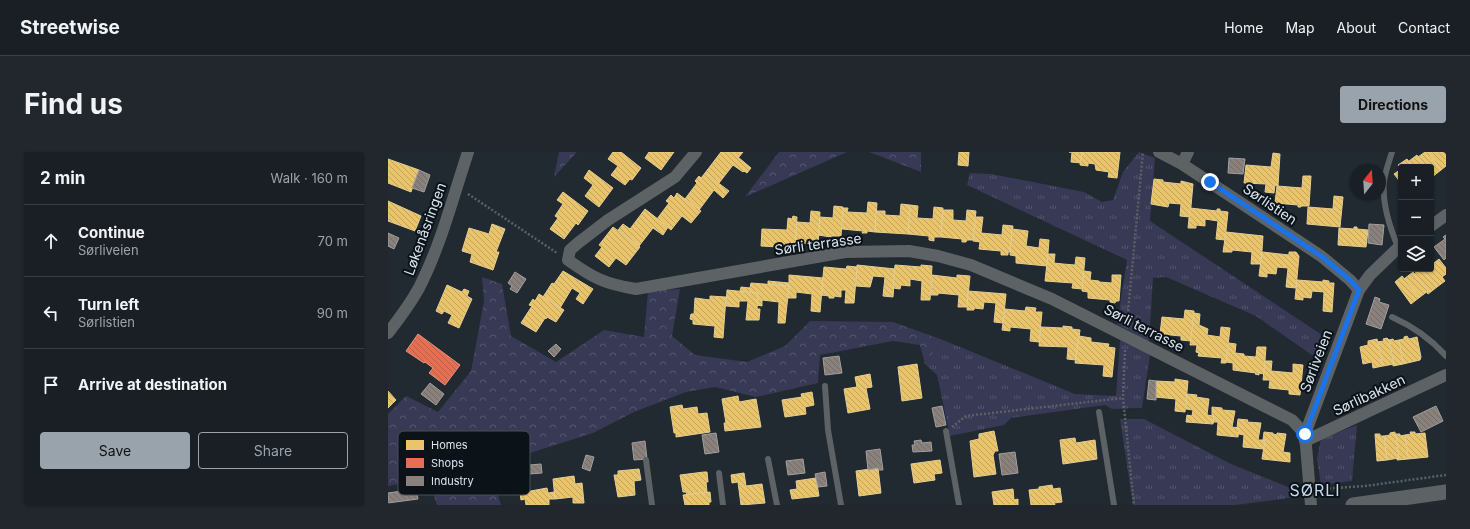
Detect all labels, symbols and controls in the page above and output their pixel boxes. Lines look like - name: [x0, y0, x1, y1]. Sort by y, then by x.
- text: Streetwise: [20, 16, 120, 39]
- text: Home: [1224, 19, 1263, 36]
- text: Map: [1285, 19, 1315, 36]
- text: About: [1337, 19, 1376, 36]
- text: Contact: [1398, 19, 1450, 36]
- button: Directions: [1340, 86, 1446, 123]
- text: Find us: [24, 87, 123, 121]
- north arrow: [1350, 164, 1386, 200]
- map controls: [1398, 164, 1434, 272]
- button: +: [1398, 164, 1434, 200]
- text: 2 min: [40, 168, 85, 188]
- text: Walk · 160 m: [271, 170, 348, 186]
- route end: [1201, 173, 1219, 191]
- street label: Sørlistien: [1240, 179, 1301, 228]
- street label: Løkenåsringen: [400, 180, 449, 278]
- button: −: [1398, 200, 1434, 236]
- text: Continue: [78, 223, 145, 242]
- street label: Sørli terrasse: [773, 229, 863, 258]
- icon: ahead: [40, 230, 62, 252]
- text: 70 m: [318, 233, 348, 249]
- button: layers: [1398, 236, 1434, 272]
- text: Sørliveien: [78, 242, 139, 258]
- text: Turn left: [78, 295, 139, 314]
- street label: Sørli terrasse: [1101, 300, 1187, 355]
- icon: left: [40, 302, 62, 324]
- text: 90 m: [317, 305, 348, 321]
- text: Sørlistien: [78, 314, 135, 330]
- street label: Sørliveien: [1296, 327, 1335, 394]
- street label: Sørlibakken: [1330, 370, 1408, 419]
- icon: arrive: [40, 374, 62, 396]
- text: Arrive at destination: [78, 375, 227, 394]
- route start: [1296, 425, 1314, 443]
- legend: [398, 431, 530, 495]
- button: Save: [40, 432, 190, 469]
- button: Share: [198, 432, 348, 469]
- text: Homes: [431, 438, 468, 452]
- text: Shops: [431, 456, 464, 470]
- text: Industry: [431, 474, 474, 488]
- district label: SØRLI: [1289, 480, 1341, 500]

